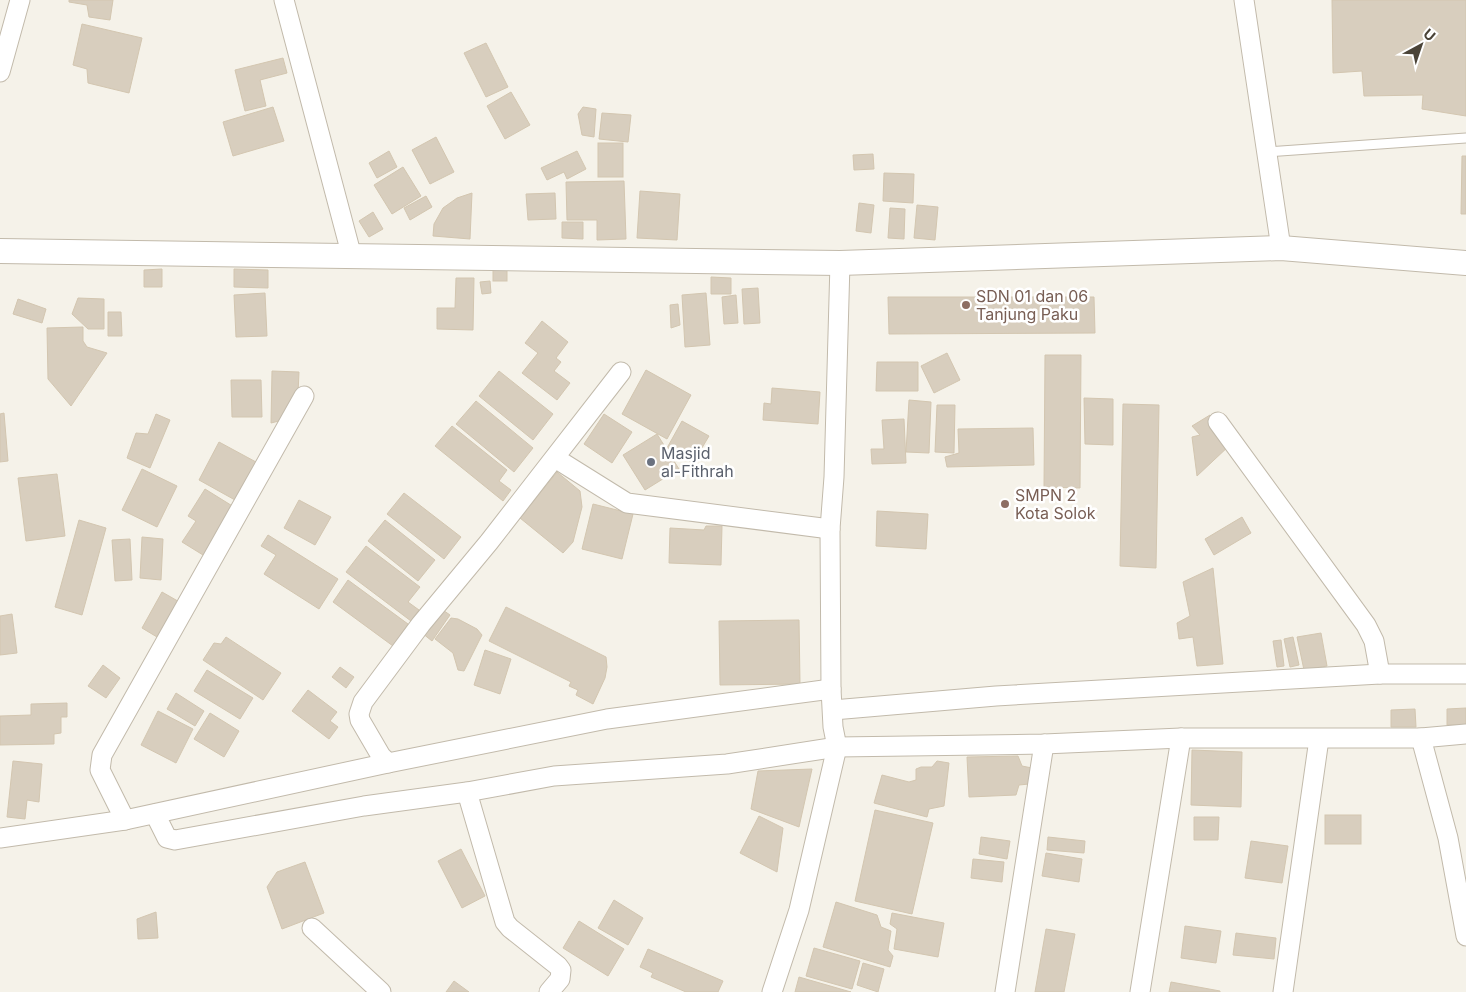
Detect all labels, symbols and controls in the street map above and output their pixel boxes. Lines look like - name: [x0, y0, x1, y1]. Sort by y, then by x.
- north arrow: [1396, 20, 1446, 70]
- text: U: [1420, 25, 1439, 44]
- place label: SDN 01 dan 06 Tanjung Paku: [976, 286, 1088, 324]
- marker: SDN 01 dan 06 Tanjung Paku: [960, 299, 972, 311]
- place label: Masjid al-Fithrah: [661, 443, 734, 481]
- marker: Masjid al-Fithrah: [645, 456, 657, 468]
- place label: SMPN 2 Kota Solok: [1015, 485, 1096, 523]
- marker: SMPN 2 Kota Solok: [999, 498, 1011, 510]

